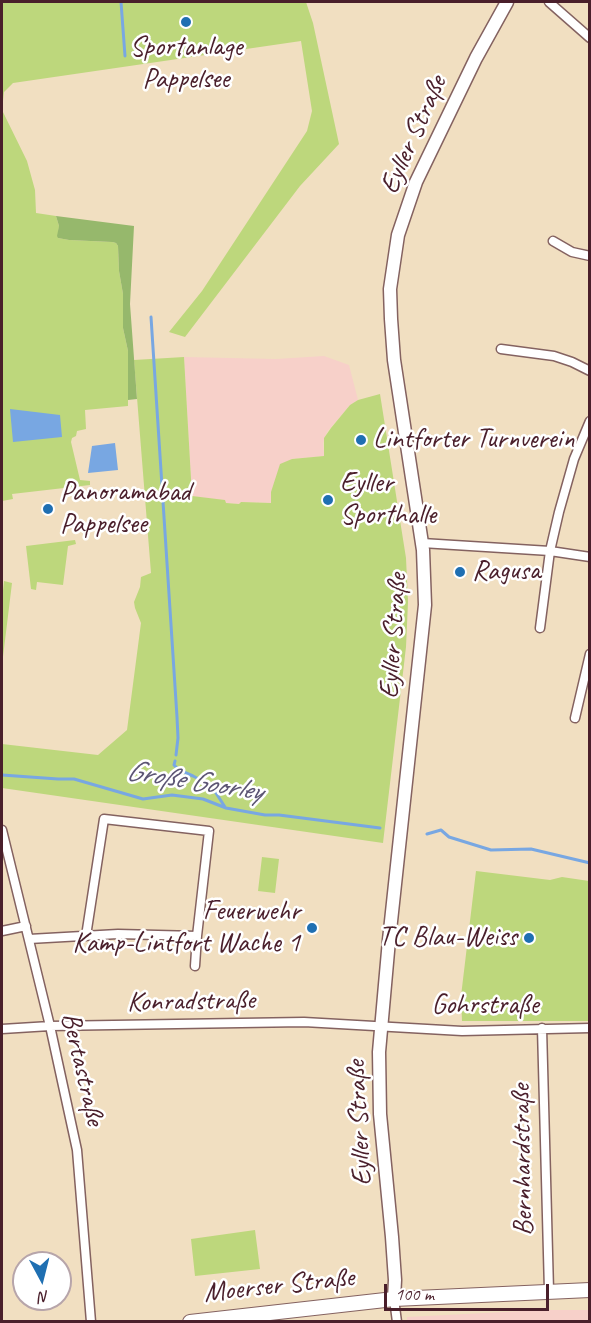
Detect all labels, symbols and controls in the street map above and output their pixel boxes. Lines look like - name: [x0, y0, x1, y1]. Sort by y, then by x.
- marker: Sportanlage Pappelsee: [179, 15, 193, 29]
- place label: Sportanlage Pappelsee: [130, 31, 242, 97]
- street label: Eyller Straße: [373, 71, 455, 199]
- place label: Lintforter Turnverein: [373, 423, 574, 457]
- marker: Lintforter Turnverein: [354, 433, 368, 447]
- place label: Eyller Sporthalle: [340, 467, 436, 533]
- place label: Panoramabad Pappelsee: [60, 476, 190, 542]
- marker: Eyller Sporthalle: [321, 493, 335, 507]
- marker: Panoramabad Pappelsee: [41, 502, 55, 516]
- place label: Ragusa: [472, 555, 540, 589]
- marker: Ragusa: [453, 565, 467, 579]
- street label: Eyller Straße: [373, 572, 415, 700]
- water label: Große Goorley: [124, 754, 264, 810]
- place label: Feuerwehr Kamp-Lintfort Wache 1: [73, 895, 300, 961]
- marker: Feuerwehr Kamp-Lintfort Wache 1: [305, 921, 319, 935]
- place label: TC Blau-Weiss: [379, 921, 517, 955]
- marker: TC Blau-Weiss: [522, 931, 536, 945]
- street label: Konradstraße: [127, 984, 255, 1020]
- street label: Gohrstraße: [432, 989, 538, 1023]
- street label: Bertastraße: [53, 1009, 111, 1129]
- street label: Eyller Straße: [340, 1059, 380, 1187]
- street label: Bernhardstraße: [505, 1084, 541, 1236]
- north arrow: [12, 1251, 72, 1311]
- street label: Moerser Straße: [202, 1261, 356, 1311]
- scale bar: [387, 1272, 552, 1310]
- text: 100 m: [395, 1283, 434, 1305]
- text: N: [38, 1286, 50, 1307]

